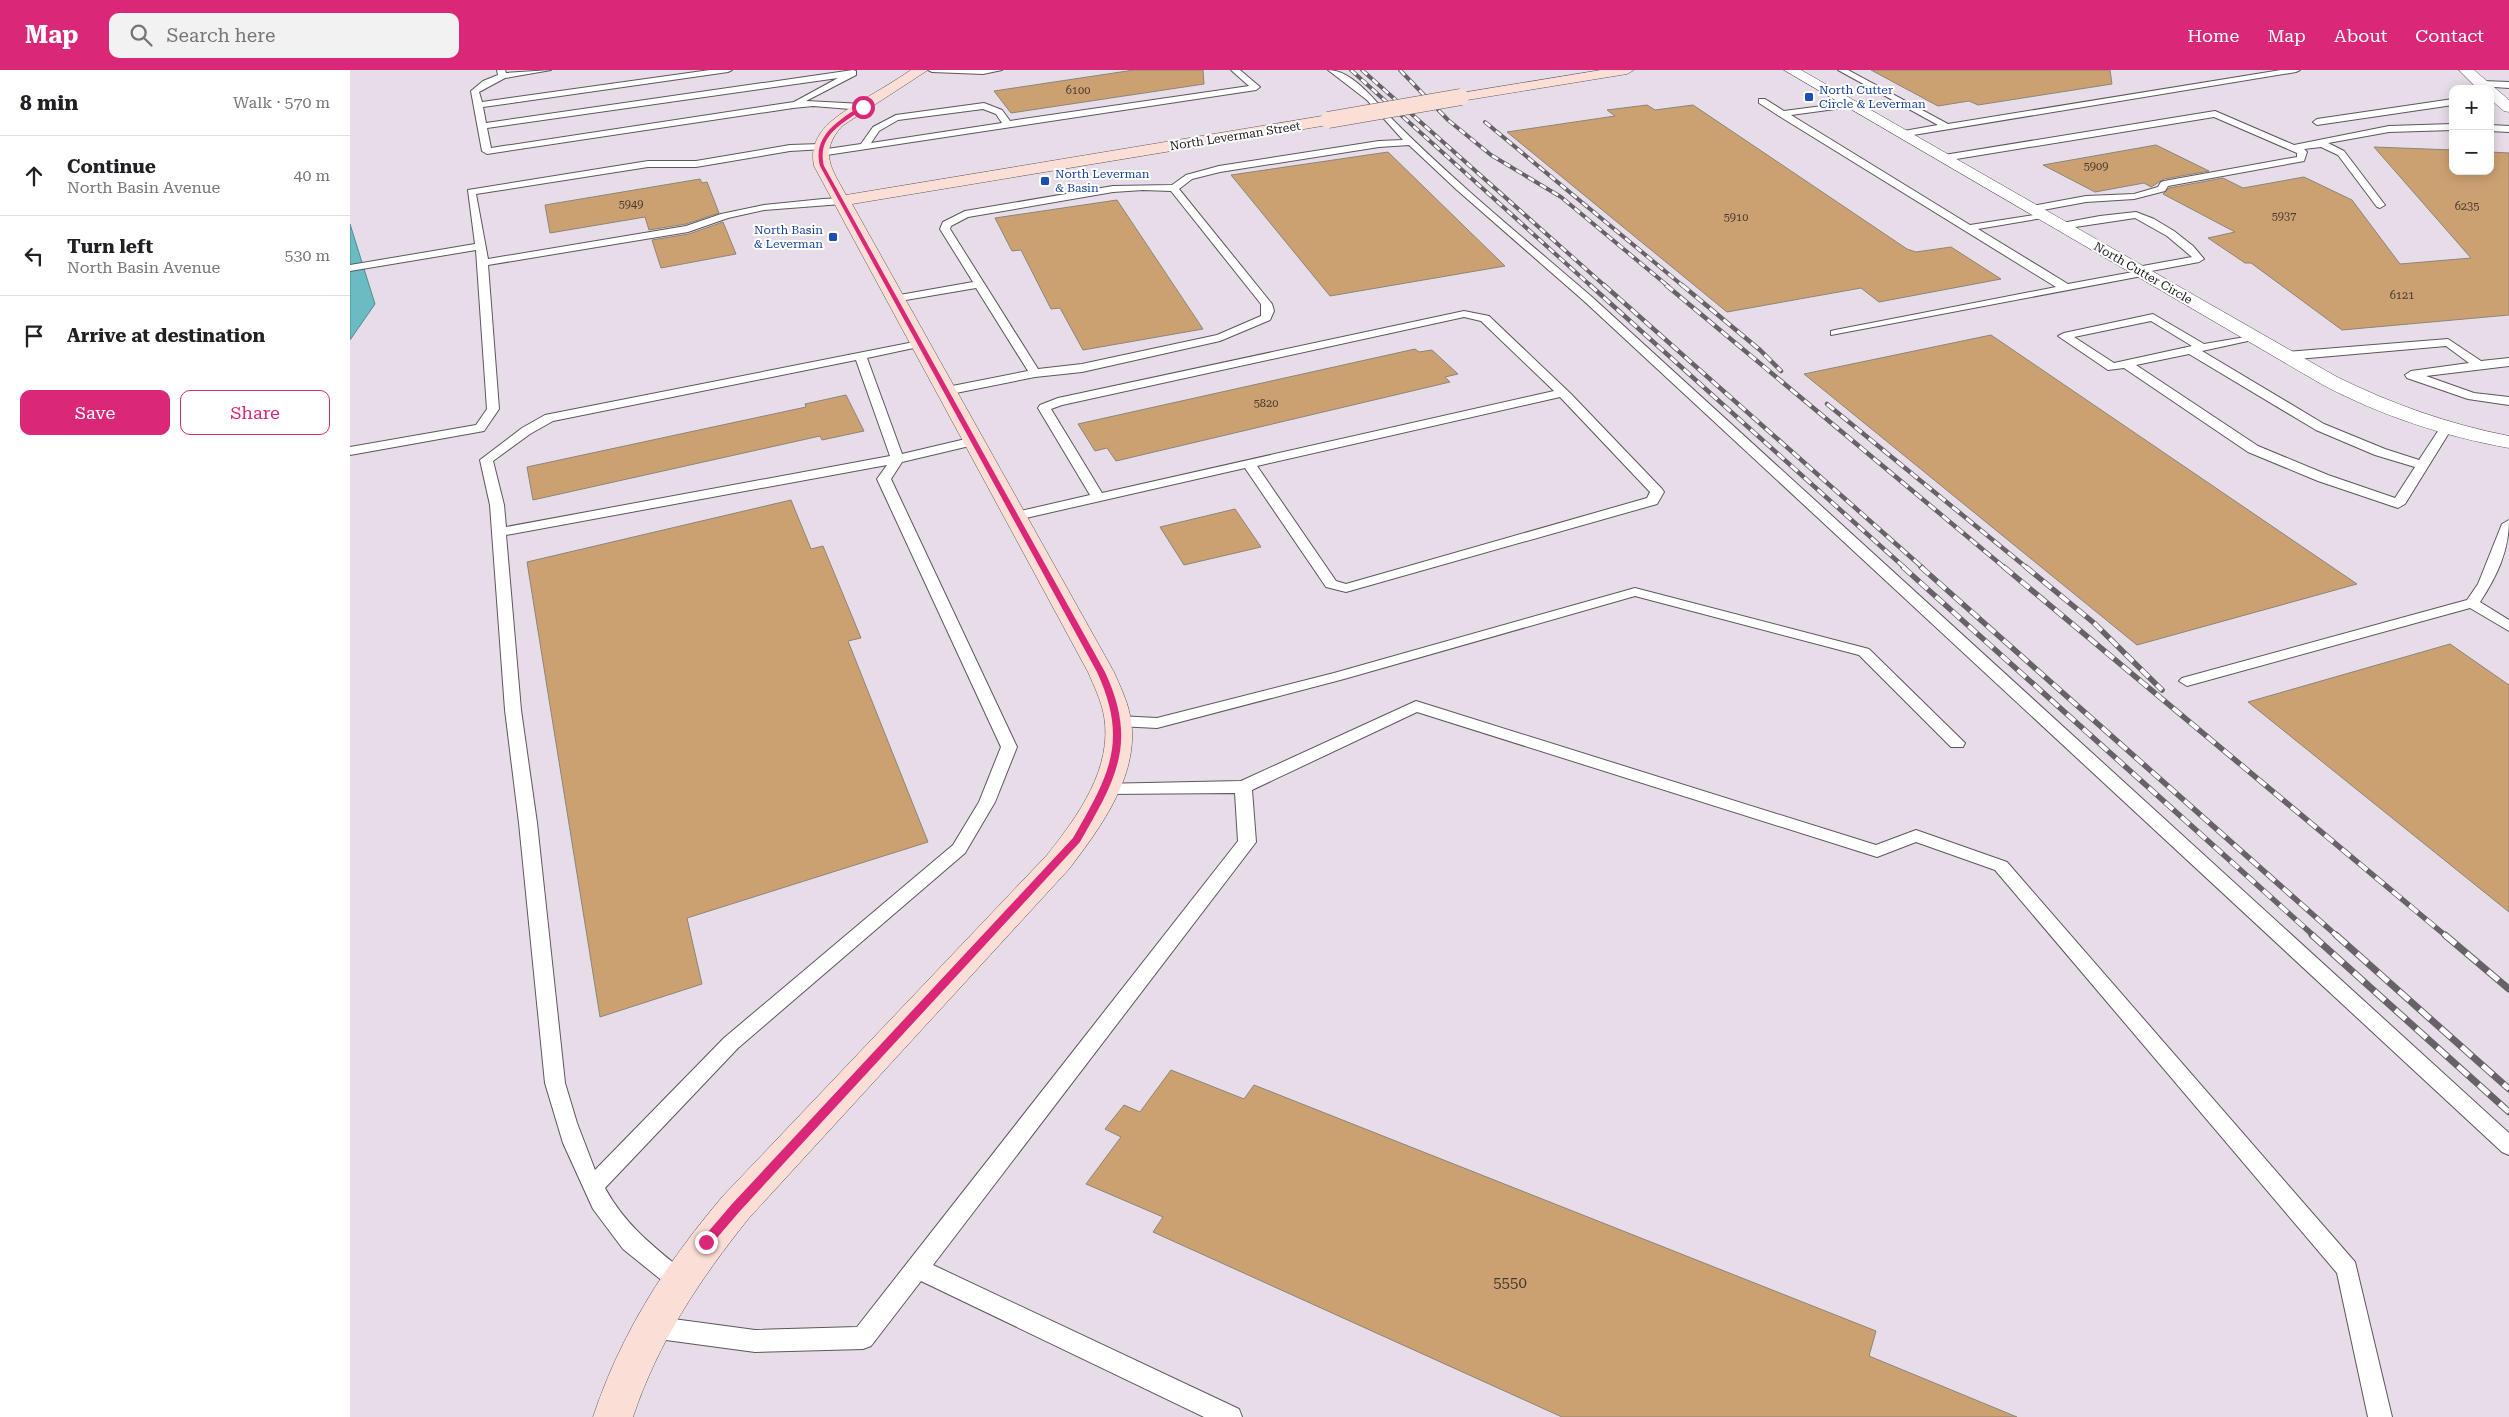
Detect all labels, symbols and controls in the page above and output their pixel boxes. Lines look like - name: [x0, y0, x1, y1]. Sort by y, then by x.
- search box: [109, 13, 459, 58]
- text: Map: [25, 21, 79, 49]
- icon: search: [127, 21, 155, 49]
- text: Search here: [167, 24, 275, 47]
- text: Home: [2187, 25, 2239, 46]
- text: Map: [2267, 25, 2306, 46]
- text: About: [2334, 25, 2387, 46]
- text: Contact: [2415, 25, 2484, 46]
- place label: North Cutter Circle & Leverman: [1819, 83, 1926, 111]
- house number: 6100: [1066, 84, 1090, 97]
- map controls: [2449, 85, 2494, 175]
- button: +: [2449, 85, 2494, 130]
- text: 8 min: [20, 91, 78, 115]
- marker: North Cutter Circle & Leverman: [1803, 91, 1815, 103]
- text: Walk · 570 m: [233, 93, 330, 112]
- route start: [852, 96, 875, 119]
- street label: North Leverman Street: [1169, 119, 1302, 153]
- button: −: [2449, 130, 2494, 175]
- text: Continue: [67, 155, 156, 178]
- house number: 5909: [2084, 160, 2108, 173]
- icon: ahead: [20, 162, 48, 190]
- text: 40 m: [293, 166, 330, 185]
- place label: North Leverman & Basin: [1055, 167, 1150, 195]
- marker: North Leverman & Basin: [1039, 175, 1051, 187]
- text: North Basin Avenue: [67, 178, 220, 197]
- house number: 5949: [619, 198, 643, 211]
- house number: 6235: [2455, 200, 2479, 213]
- house number: 5937: [2272, 210, 2296, 223]
- house number: 5910: [1724, 211, 1748, 224]
- place label: North Basin & Leverman: [754, 223, 823, 251]
- marker: North Basin & Leverman: [827, 231, 839, 243]
- text: Turn left: [67, 235, 153, 258]
- street label: North Cutter Circle: [2091, 239, 2195, 307]
- icon: left: [20, 242, 48, 270]
- text: 530 m: [284, 246, 330, 265]
- text: North Basin Avenue: [67, 258, 220, 277]
- house number: 6121: [2390, 289, 2414, 302]
- icon: arrive: [20, 322, 48, 350]
- text: Arrive at destination: [67, 324, 265, 347]
- button: Save: [20, 390, 170, 435]
- button: Share: [180, 390, 330, 435]
- house number: 5820: [1254, 397, 1278, 410]
- route end: [695, 1231, 718, 1254]
- house number: 5550: [1493, 1274, 1527, 1292]

